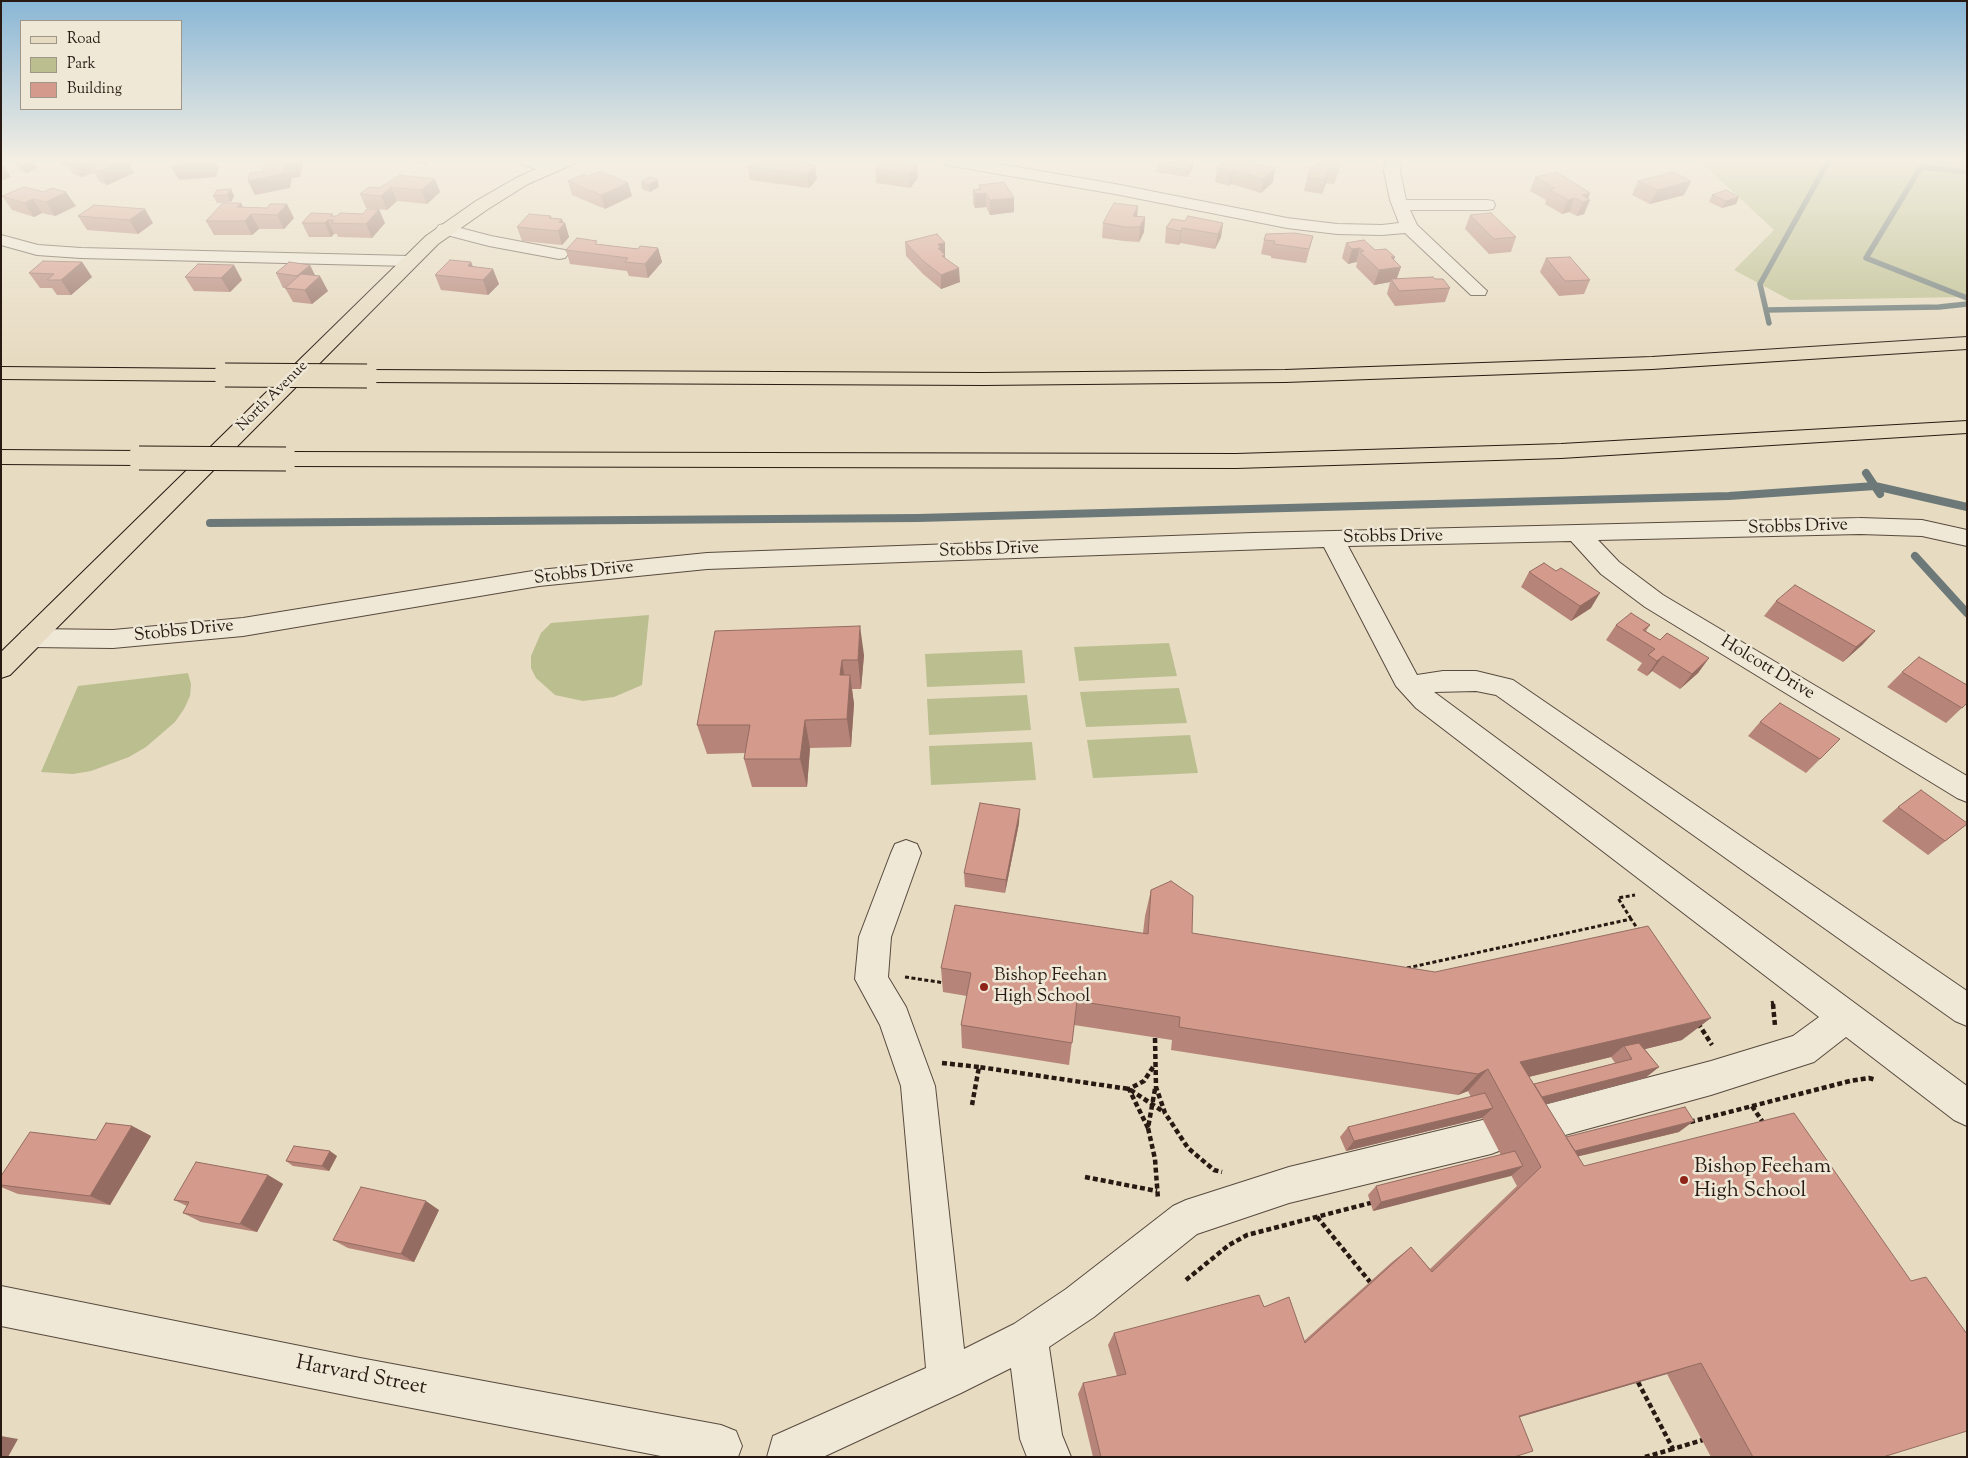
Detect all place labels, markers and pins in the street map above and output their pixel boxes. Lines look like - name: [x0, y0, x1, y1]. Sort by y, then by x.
- place label: Bishop Feehan High School: [994, 966, 1107, 1009]
- marker: Bishop Feehan High School: [978, 981, 990, 993]
- place label: Bishop Feeham High School: [1694, 1155, 1831, 1205]
- marker: Bishop Feeham High School: [1678, 1174, 1690, 1186]

